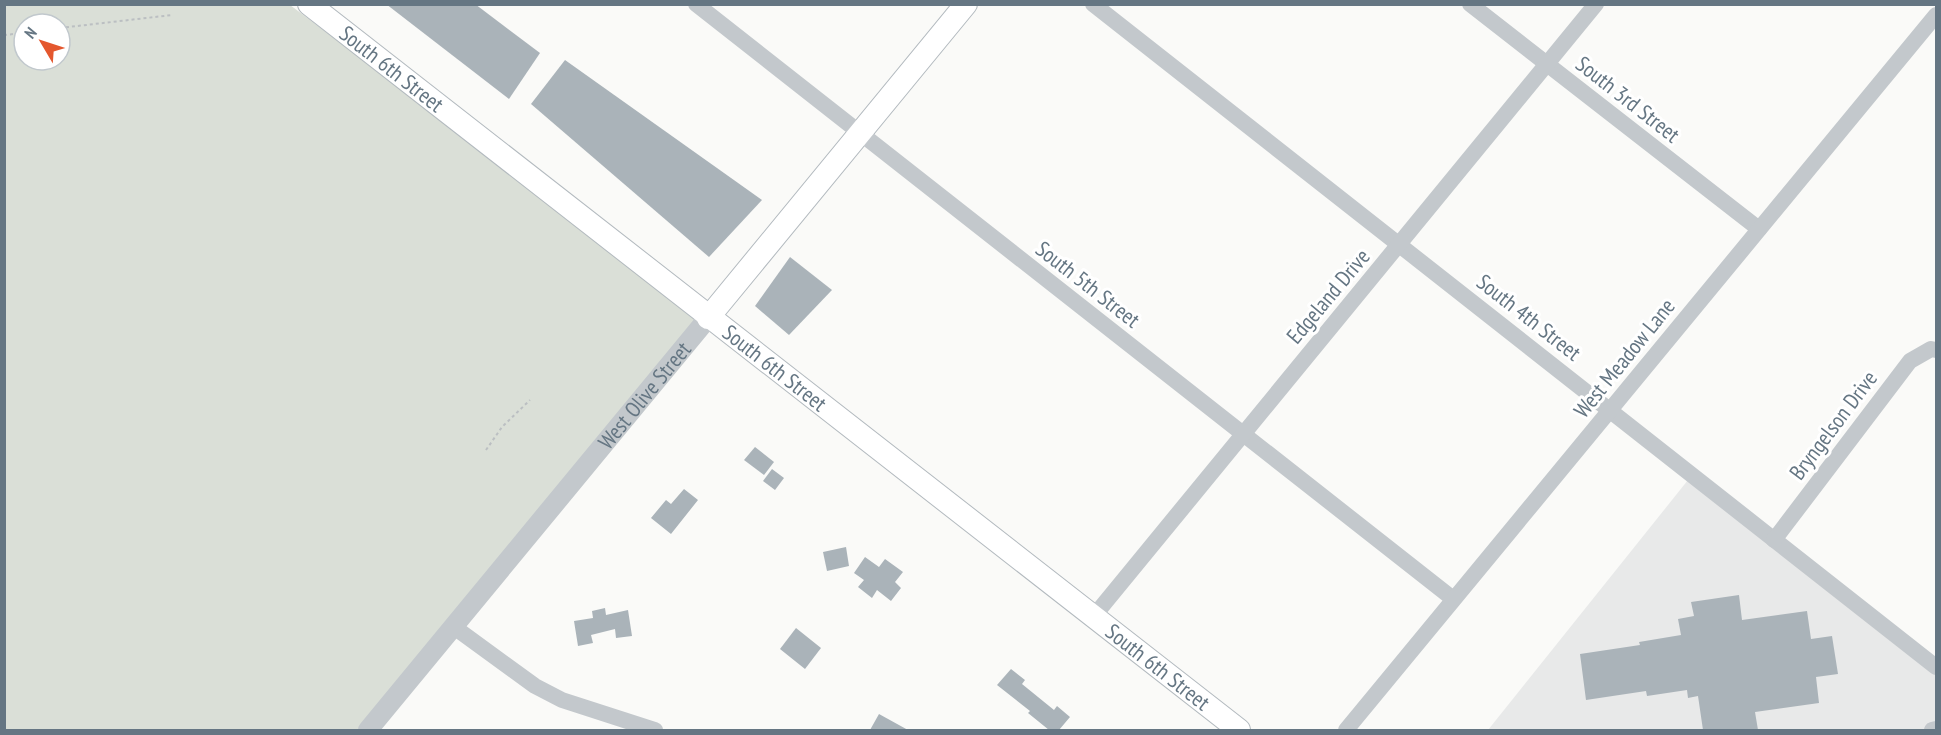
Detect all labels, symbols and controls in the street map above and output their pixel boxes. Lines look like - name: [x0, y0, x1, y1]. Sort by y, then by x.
- north arrow: [12, 12, 72, 72]
- street label: South 6th Street: [334, 19, 450, 118]
- text: N: [20, 23, 41, 42]
- street label: South 3rd Street: [1570, 50, 1686, 148]
- street label: South 5th Street: [1030, 235, 1146, 333]
- street label: Edgeland Drive: [1280, 243, 1376, 349]
- street label: South 4th Street: [1471, 268, 1587, 366]
- street label: West Meadow Lane: [1567, 293, 1681, 423]
- street label: South 6th Street: [717, 318, 833, 417]
- street label: West Olive Street: [592, 336, 697, 455]
- street label: Bryngelson Drive: [1783, 365, 1883, 485]
- street label: South 6th Street: [1100, 617, 1216, 716]

